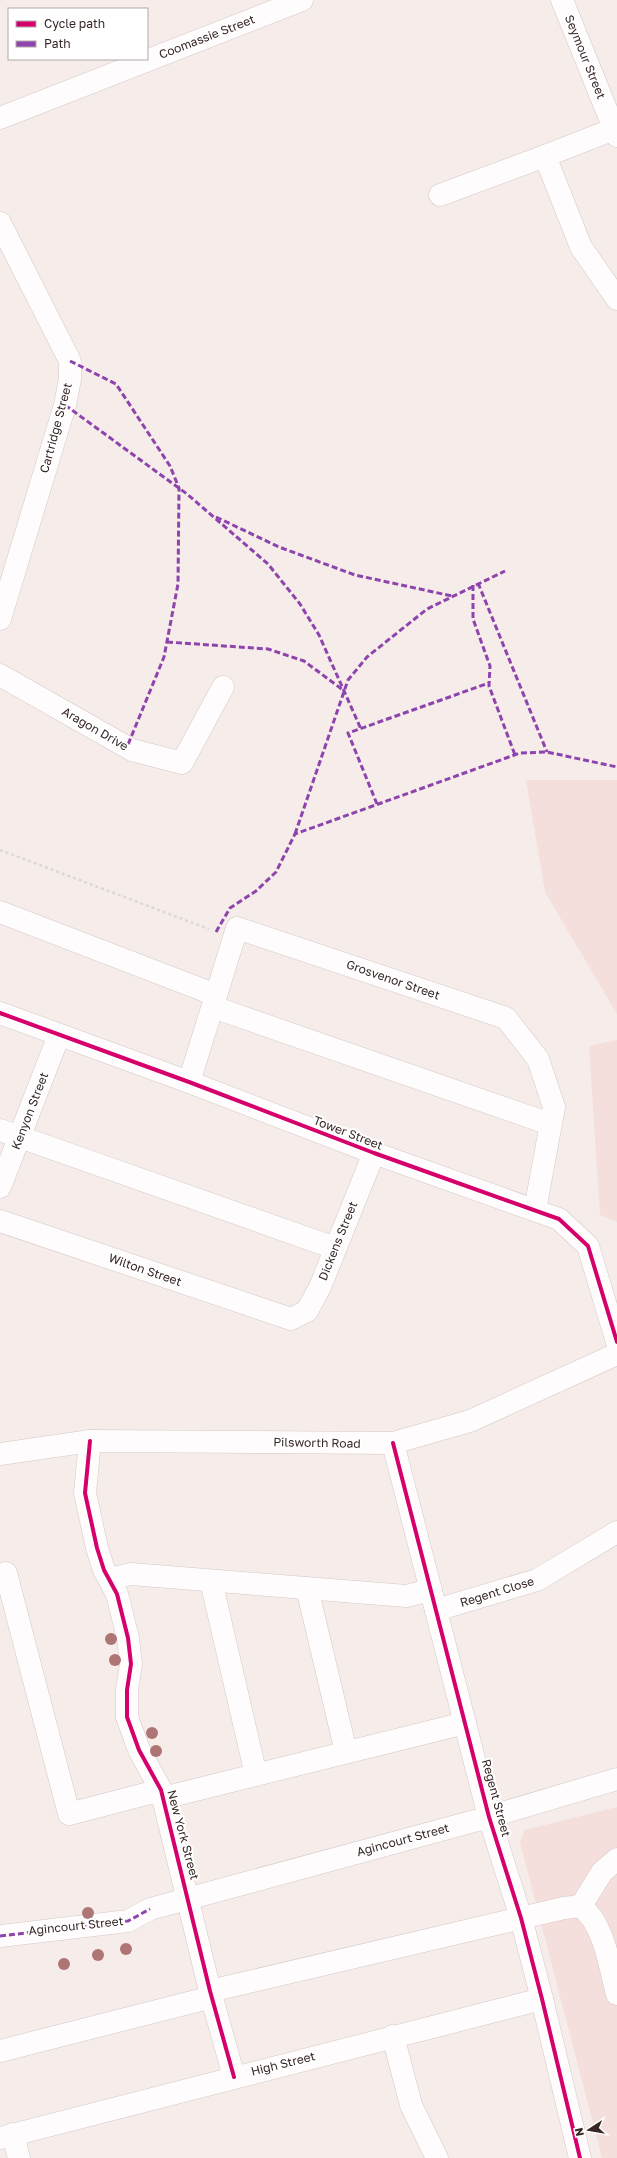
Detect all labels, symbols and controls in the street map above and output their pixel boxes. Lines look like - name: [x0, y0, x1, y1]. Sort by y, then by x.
- legend: [8, 8, 148, 60]
- street label: Coomassie Street: [157, 11, 257, 62]
- street label: Seymour Street: [562, 13, 609, 101]
- text: Cycle path: [44, 16, 105, 31]
- text: Path: [44, 36, 71, 51]
- street label: Cartridge Street: [36, 381, 75, 475]
- street label: Aragon Drive: [59, 704, 131, 754]
- street label: Grosvenor Street: [344, 957, 442, 1003]
- street label: Kenyon Street: [8, 1070, 51, 1152]
- street label: Tower Street: [311, 1112, 385, 1153]
- street label: Dickens Street: [315, 1199, 360, 1283]
- street label: Wilton Street: [107, 1250, 184, 1289]
- street label: Pilsworth Road: [273, 1434, 361, 1451]
- street label: Regent Close: [458, 1573, 536, 1610]
- street label: Regent Street: [479, 1757, 514, 1839]
- street label: New York Street: [164, 1788, 203, 1882]
- street label: Agincourt Street: [355, 1820, 451, 1859]
- street label: Agincourt Street: [28, 1913, 124, 1938]
- street label: High Street: [249, 2048, 317, 2079]
- north arrow: [569, 2110, 609, 2150]
- text: N: [572, 2127, 586, 2138]

